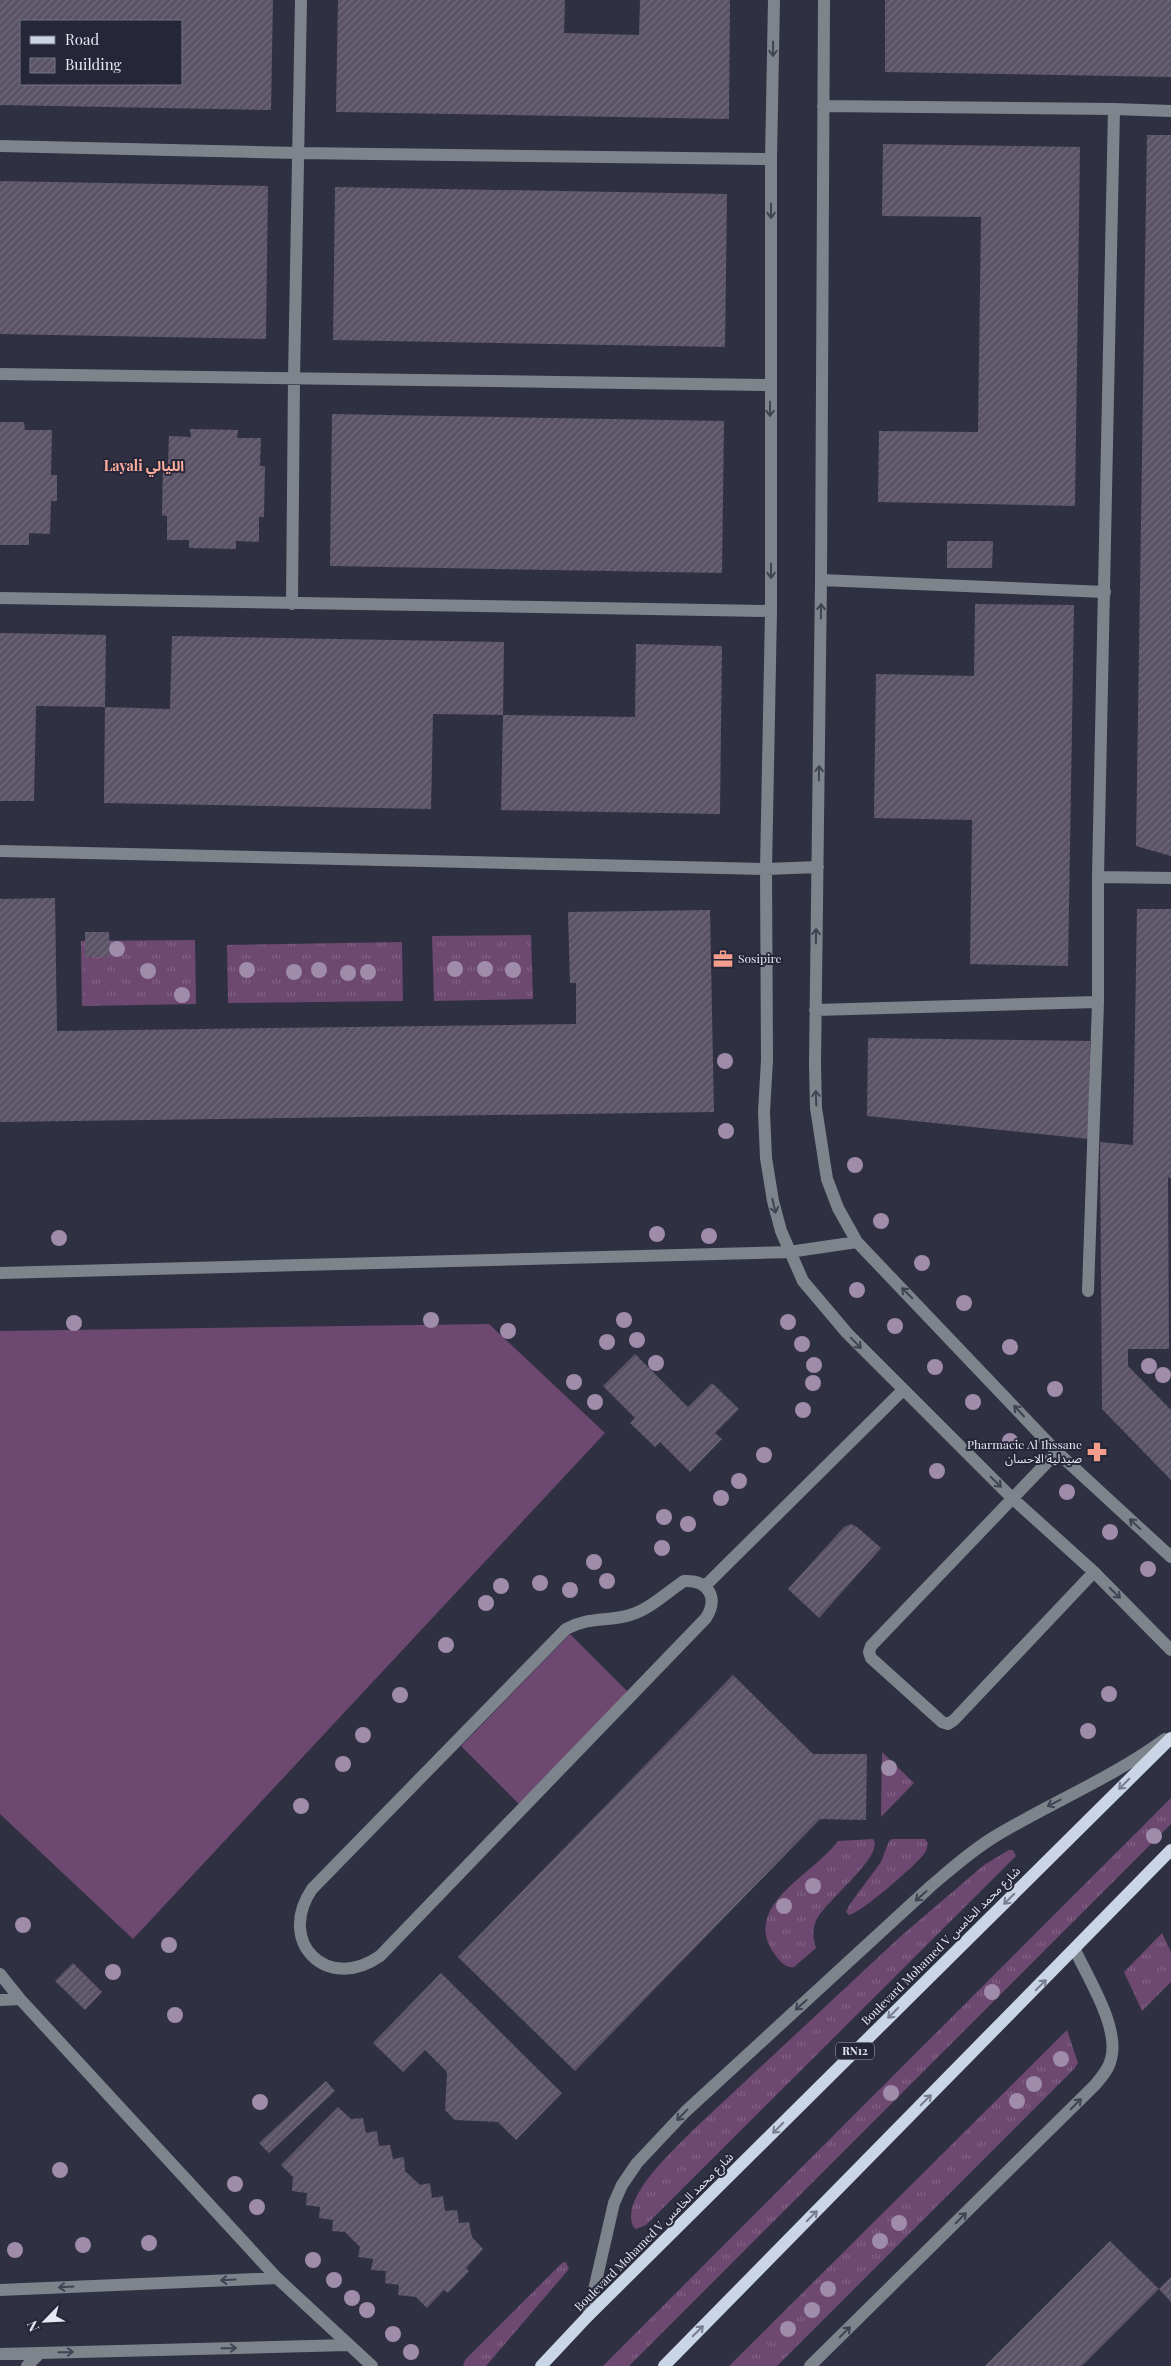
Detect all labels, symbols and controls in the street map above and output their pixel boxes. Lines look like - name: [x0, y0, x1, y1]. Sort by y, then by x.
- legend: [20, 20, 182, 85]
- text: Road: [65, 29, 99, 49]
- one-way arrow: [769, 40, 778, 56]
- text: Building: [65, 54, 122, 74]
- one-way arrow: [766, 202, 776, 219]
- one-way arrow: [765, 400, 775, 416]
- district label: Layali الليالي: [104, 456, 184, 477]
- one-way arrow: [766, 562, 776, 579]
- one-way arrow: [816, 603, 826, 620]
- one-way arrow: [814, 766, 824, 782]
- one-way arrow: [812, 928, 821, 944]
- office icon: Sosipire: [712, 948, 734, 970]
- place label: Sosipire: [738, 950, 782, 966]
- one-way arrow: [811, 1091, 821, 1107]
- one-way arrow: [770, 1197, 779, 1213]
- one-way arrow: [901, 1287, 913, 1299]
- one-way arrow: [850, 1337, 862, 1349]
- one-way arrow: [1013, 1404, 1025, 1417]
- place label: Pharmacie Al Ihssane صيدلية الاحسان: [967, 1436, 1082, 1466]
- pharmacy icon: Pharmacie Al Ihssane صيدلية الاحسان: [1086, 1441, 1108, 1463]
- one-way arrow: [990, 1476, 1002, 1488]
- one-way arrow: [1129, 1518, 1142, 1530]
- one-way arrow: [1109, 1587, 1121, 1599]
- one-way arrow: [1118, 1778, 1130, 1791]
- one-way arrow: [1046, 1798, 1061, 1808]
- street label: Boulevard Mohamed V شارع محمد الخامس: [857, 1862, 1025, 2030]
- one-way arrow: [914, 1890, 927, 1902]
- one-way arrow: [1002, 1893, 1015, 1905]
- one-way arrow: [1035, 1979, 1047, 1991]
- one-way arrow: [795, 1999, 807, 2011]
- one-way arrow: [887, 2007, 899, 2019]
- road number: RN12: [836, 2042, 874, 2060]
- one-way arrow: [920, 2095, 932, 2107]
- one-way arrow: [1070, 2098, 1083, 2110]
- one-way arrow: [676, 2109, 688, 2121]
- one-way arrow: [772, 2122, 784, 2134]
- street label: Boulevard Mohamed V شارع محمد الخامس: [570, 2148, 738, 2316]
- one-way arrow: [806, 2210, 818, 2222]
- one-way arrow: [954, 2212, 967, 2224]
- one-way arrow: [221, 2275, 237, 2285]
- one-way arrow: [58, 2283, 74, 2292]
- north arrow: [20, 2296, 70, 2346]
- text: N: [22, 2318, 43, 2335]
- one-way arrow: [692, 2325, 704, 2338]
- one-way arrow: [838, 2326, 851, 2338]
- one-way arrow: [220, 2343, 236, 2353]
- one-way arrow: [58, 2347, 74, 2357]

